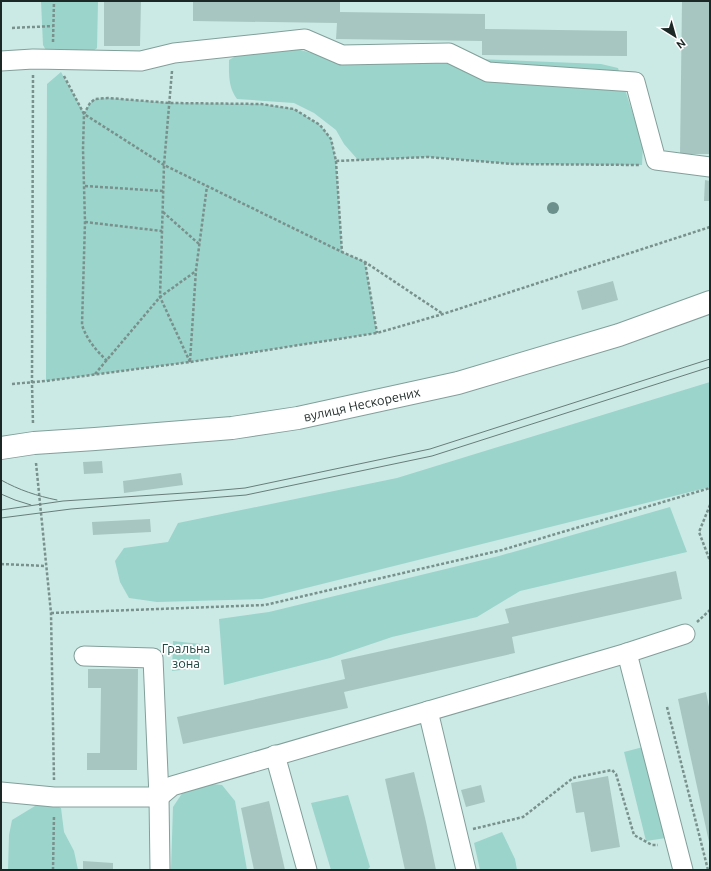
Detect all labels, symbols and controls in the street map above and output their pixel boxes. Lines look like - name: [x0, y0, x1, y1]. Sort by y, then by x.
- north arrow: [655, 16, 695, 56]
- text: N: [674, 37, 688, 51]
- street label: вулиця Нескорених: [302, 384, 422, 424]
- park label: Гральна зона: [162, 641, 210, 670]

